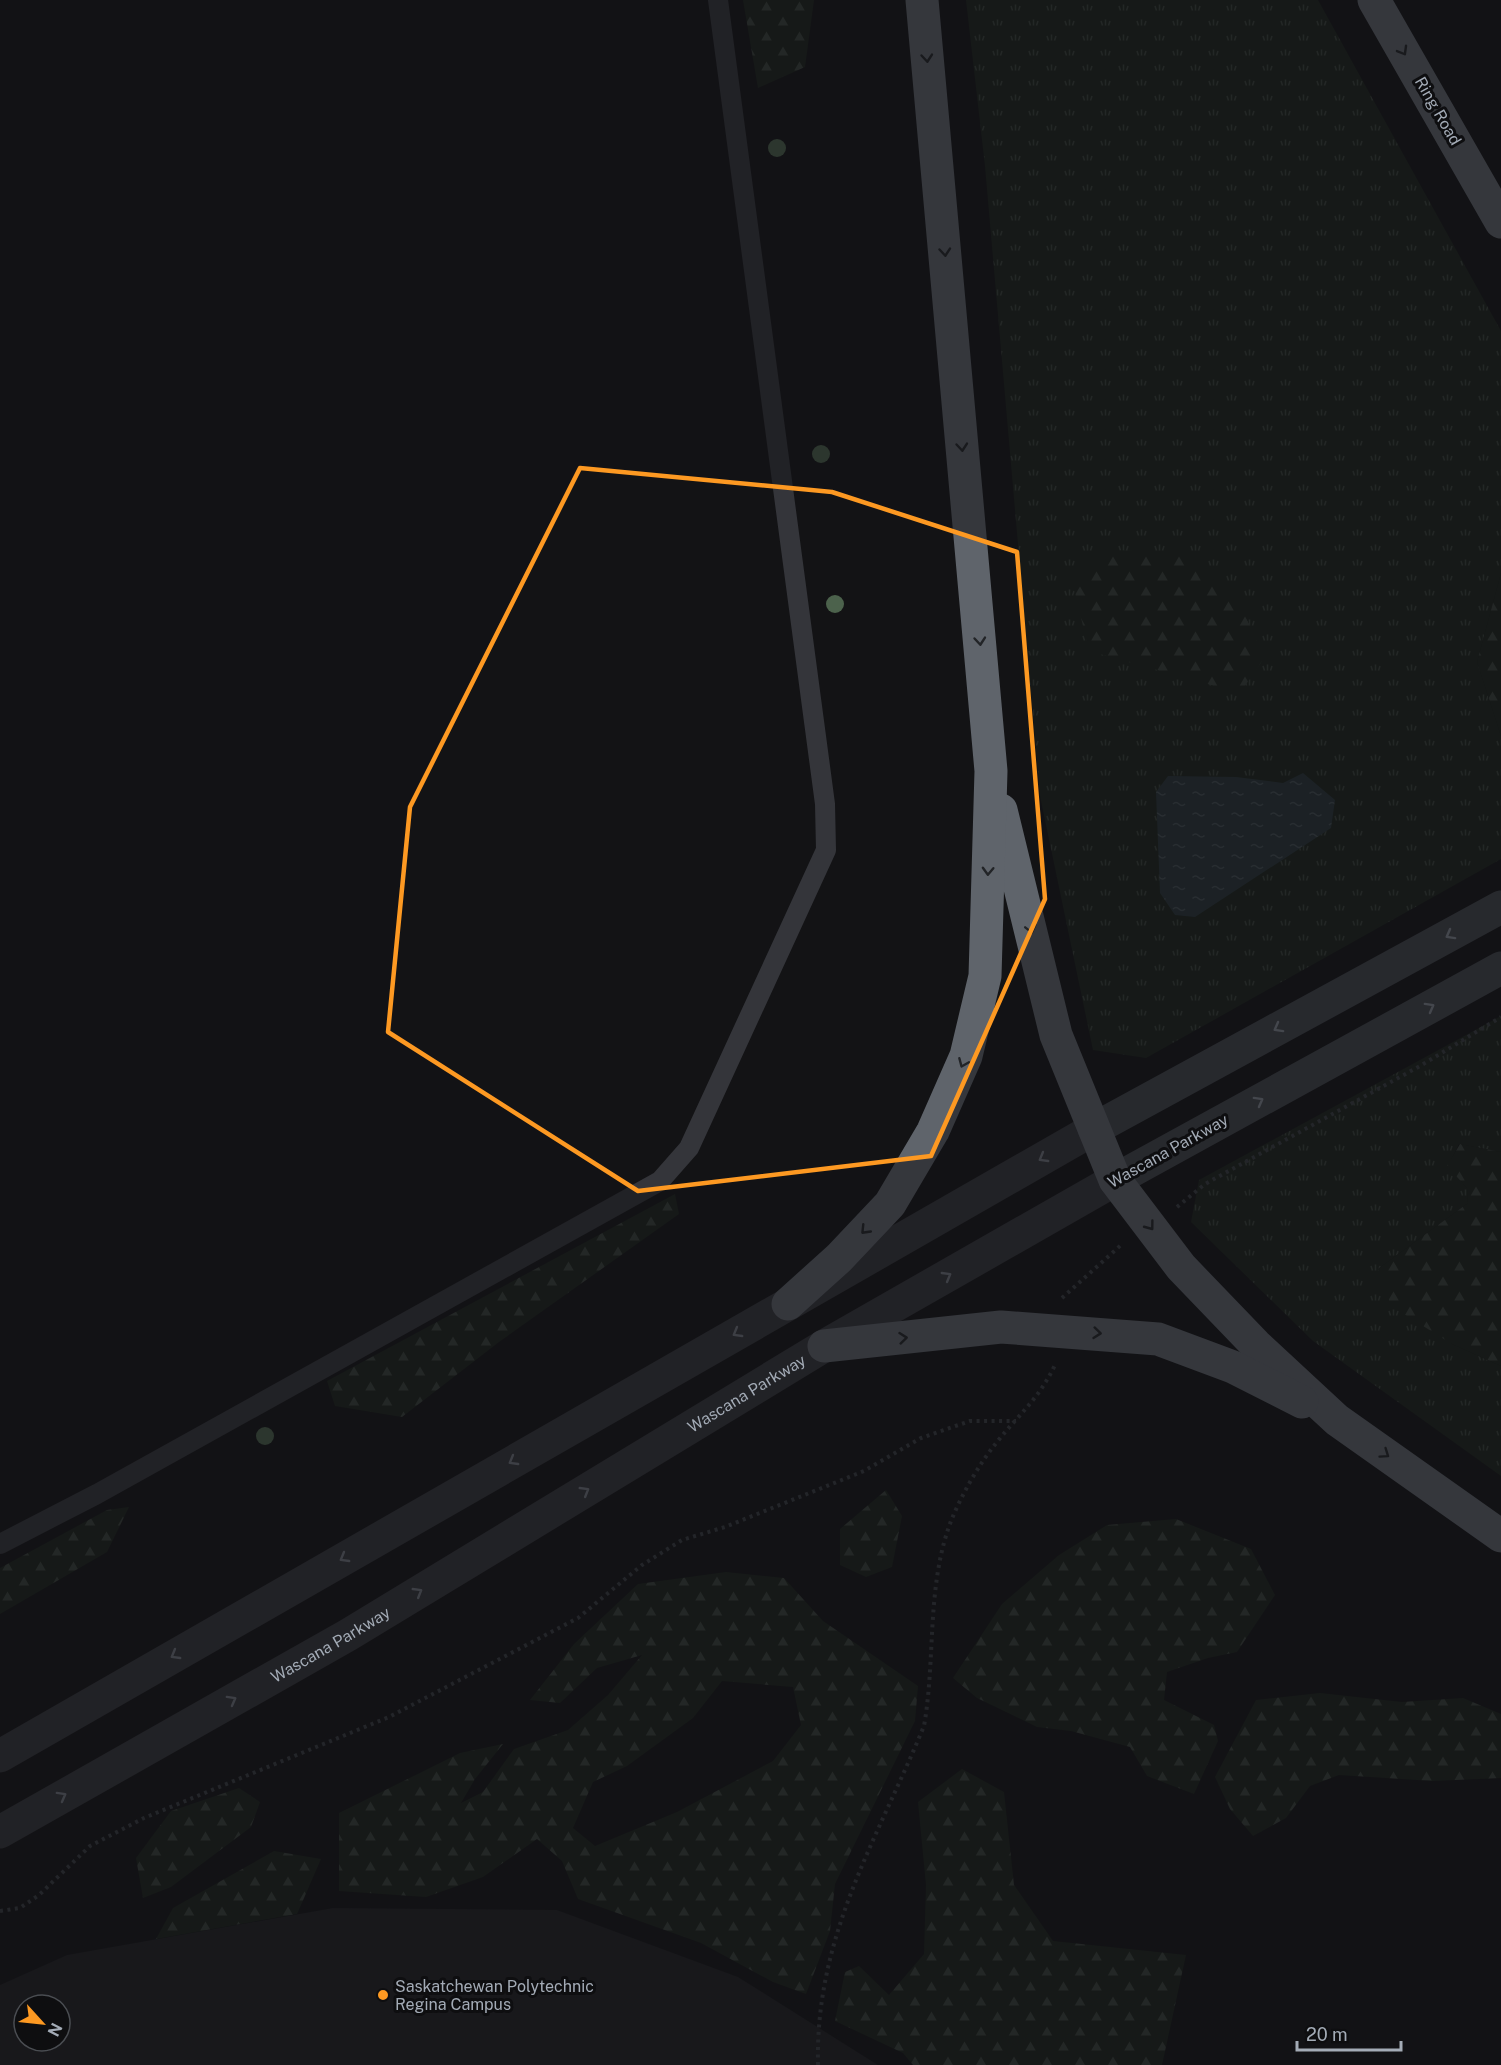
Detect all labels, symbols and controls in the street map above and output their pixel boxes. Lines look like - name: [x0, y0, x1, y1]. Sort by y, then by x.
- one-way arrow: [1396, 45, 1407, 55]
- one-way arrow: [920, 54, 933, 63]
- street label: Ring Road: [1411, 73, 1465, 149]
- one-way arrow: [938, 248, 951, 257]
- one-way arrow: [955, 442, 968, 451]
- one-way arrow: [973, 636, 986, 645]
- one-way arrow: [982, 867, 995, 876]
- one-way arrow: [1024, 924, 1037, 934]
- one-way arrow: [1445, 928, 1456, 939]
- one-way arrow: [1423, 1003, 1434, 1014]
- one-way arrow: [1274, 1021, 1284, 1032]
- one-way arrow: [958, 1057, 970, 1068]
- one-way arrow: [1253, 1097, 1263, 1108]
- street label: Wascana Parkway: [1105, 1110, 1232, 1192]
- one-way arrow: [1039, 1151, 1049, 1162]
- one-way arrow: [1143, 1220, 1154, 1231]
- one-way arrow: [861, 1224, 872, 1234]
- one-way arrow: [941, 1271, 951, 1283]
- one-way arrow: [733, 1326, 743, 1337]
- one-way arrow: [1092, 1326, 1101, 1339]
- one-way arrow: [898, 1332, 907, 1344]
- street label: Wascana Parkway: [684, 1350, 809, 1436]
- one-way arrow: [1379, 1447, 1390, 1458]
- one-way arrow: [509, 1454, 519, 1465]
- one-way arrow: [579, 1486, 589, 1498]
- one-way arrow: [340, 1551, 350, 1562]
- one-way arrow: [412, 1588, 423, 1599]
- street label: Wascana Parkway: [267, 1602, 394, 1686]
- one-way arrow: [171, 1648, 181, 1659]
- one-way arrow: [226, 1696, 236, 1708]
- one-way arrow: [56, 1792, 66, 1804]
- place label: Saskatchewan Polytechnic Regina Campus: [395, 1977, 594, 2014]
- marker: Saskatchewan Polytechnic Regina Campus: [376, 1988, 390, 2002]
- north arrow: [12, 1993, 72, 2053]
- scale bar: [1297, 2014, 1400, 2052]
- text: N: [44, 2020, 66, 2039]
- text: 20 m: [1306, 2024, 1348, 2045]

